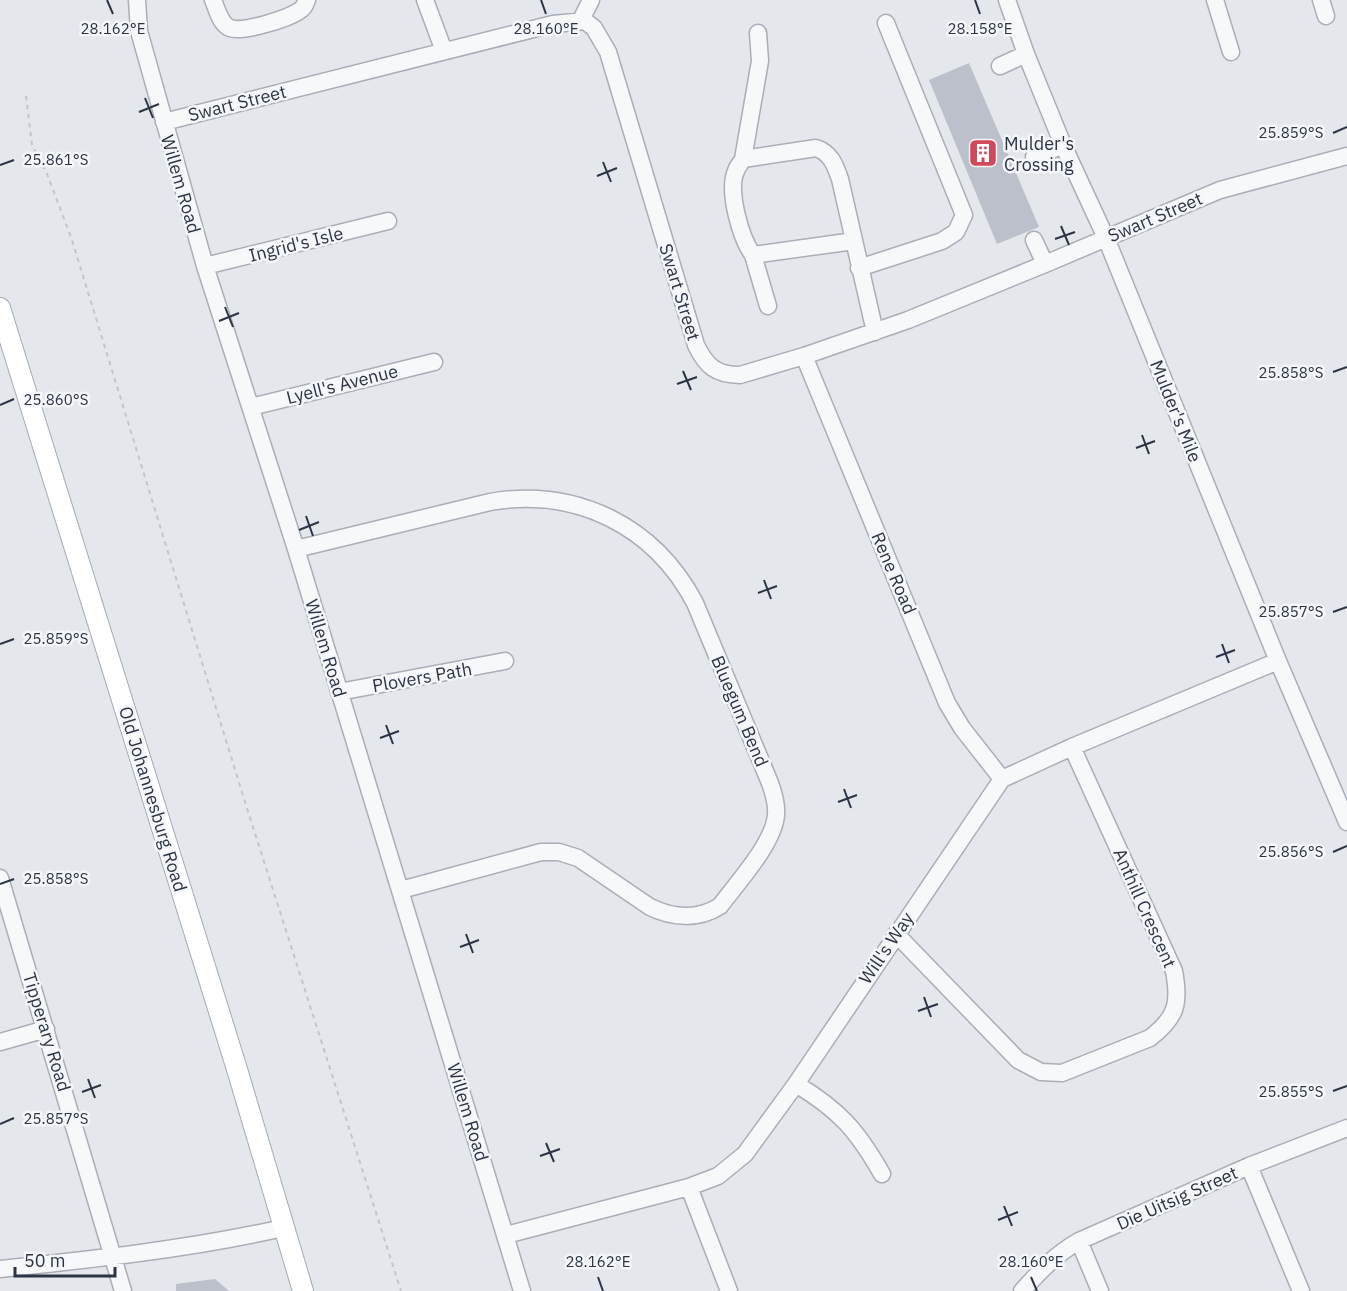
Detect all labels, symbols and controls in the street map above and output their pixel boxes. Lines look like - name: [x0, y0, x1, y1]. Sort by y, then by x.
- text: 28.162°E: [81, 19, 145, 38]
- text: 28.160°E: [514, 19, 578, 38]
- text: 28.158°E: [948, 19, 1012, 38]
- street label: Swart Street: [186, 80, 288, 126]
- text: 25.859°S: [1259, 123, 1323, 142]
- street label: Willem Road: [156, 132, 206, 236]
- place label: Mulder's Crossing: [1004, 132, 1074, 176]
- building icon: Mulder's Crossing: [967, 137, 999, 169]
- text: 25.861°S: [24, 150, 88, 169]
- street label: Swart Street: [1104, 187, 1206, 247]
- street label: Ingrid's Isle: [246, 221, 346, 267]
- street label: Swart Street: [654, 241, 706, 343]
- street label: Mulder's Mile: [1145, 356, 1207, 466]
- street label: Lyell's Avenue: [284, 359, 400, 409]
- text: 25.858°S: [1259, 363, 1323, 382]
- text: 25.860°S: [24, 390, 88, 409]
- street label: Rene Road: [866, 529, 922, 617]
- street label: Willem Road: [300, 596, 352, 700]
- text: 25.857°S: [1259, 602, 1323, 621]
- text: 25.859°S: [24, 629, 88, 648]
- street label: Bluegum Bend: [706, 652, 774, 770]
- street label: Plovers Path: [370, 657, 474, 697]
- street label: Old Johannesburg Road: [114, 704, 192, 894]
- text: 25.856°S: [1259, 842, 1323, 861]
- street label: Anthill Crescent: [1108, 845, 1182, 971]
- text: 25.858°S: [24, 869, 88, 888]
- street label: Will's Way: [854, 908, 918, 988]
- street label: Tipperary Road: [18, 970, 76, 1094]
- street label: Willem Road: [442, 1060, 494, 1164]
- text: 25.855°S: [1259, 1082, 1323, 1101]
- text: 25.857°S: [24, 1109, 88, 1128]
- street label: Die Uitsig Street: [1113, 1161, 1241, 1235]
- scale bar: [15, 1240, 116, 1278]
- text: 50 m: [24, 1249, 66, 1272]
- text: 28.162°E: [566, 1252, 630, 1271]
- text: 28.160°E: [999, 1252, 1063, 1271]

